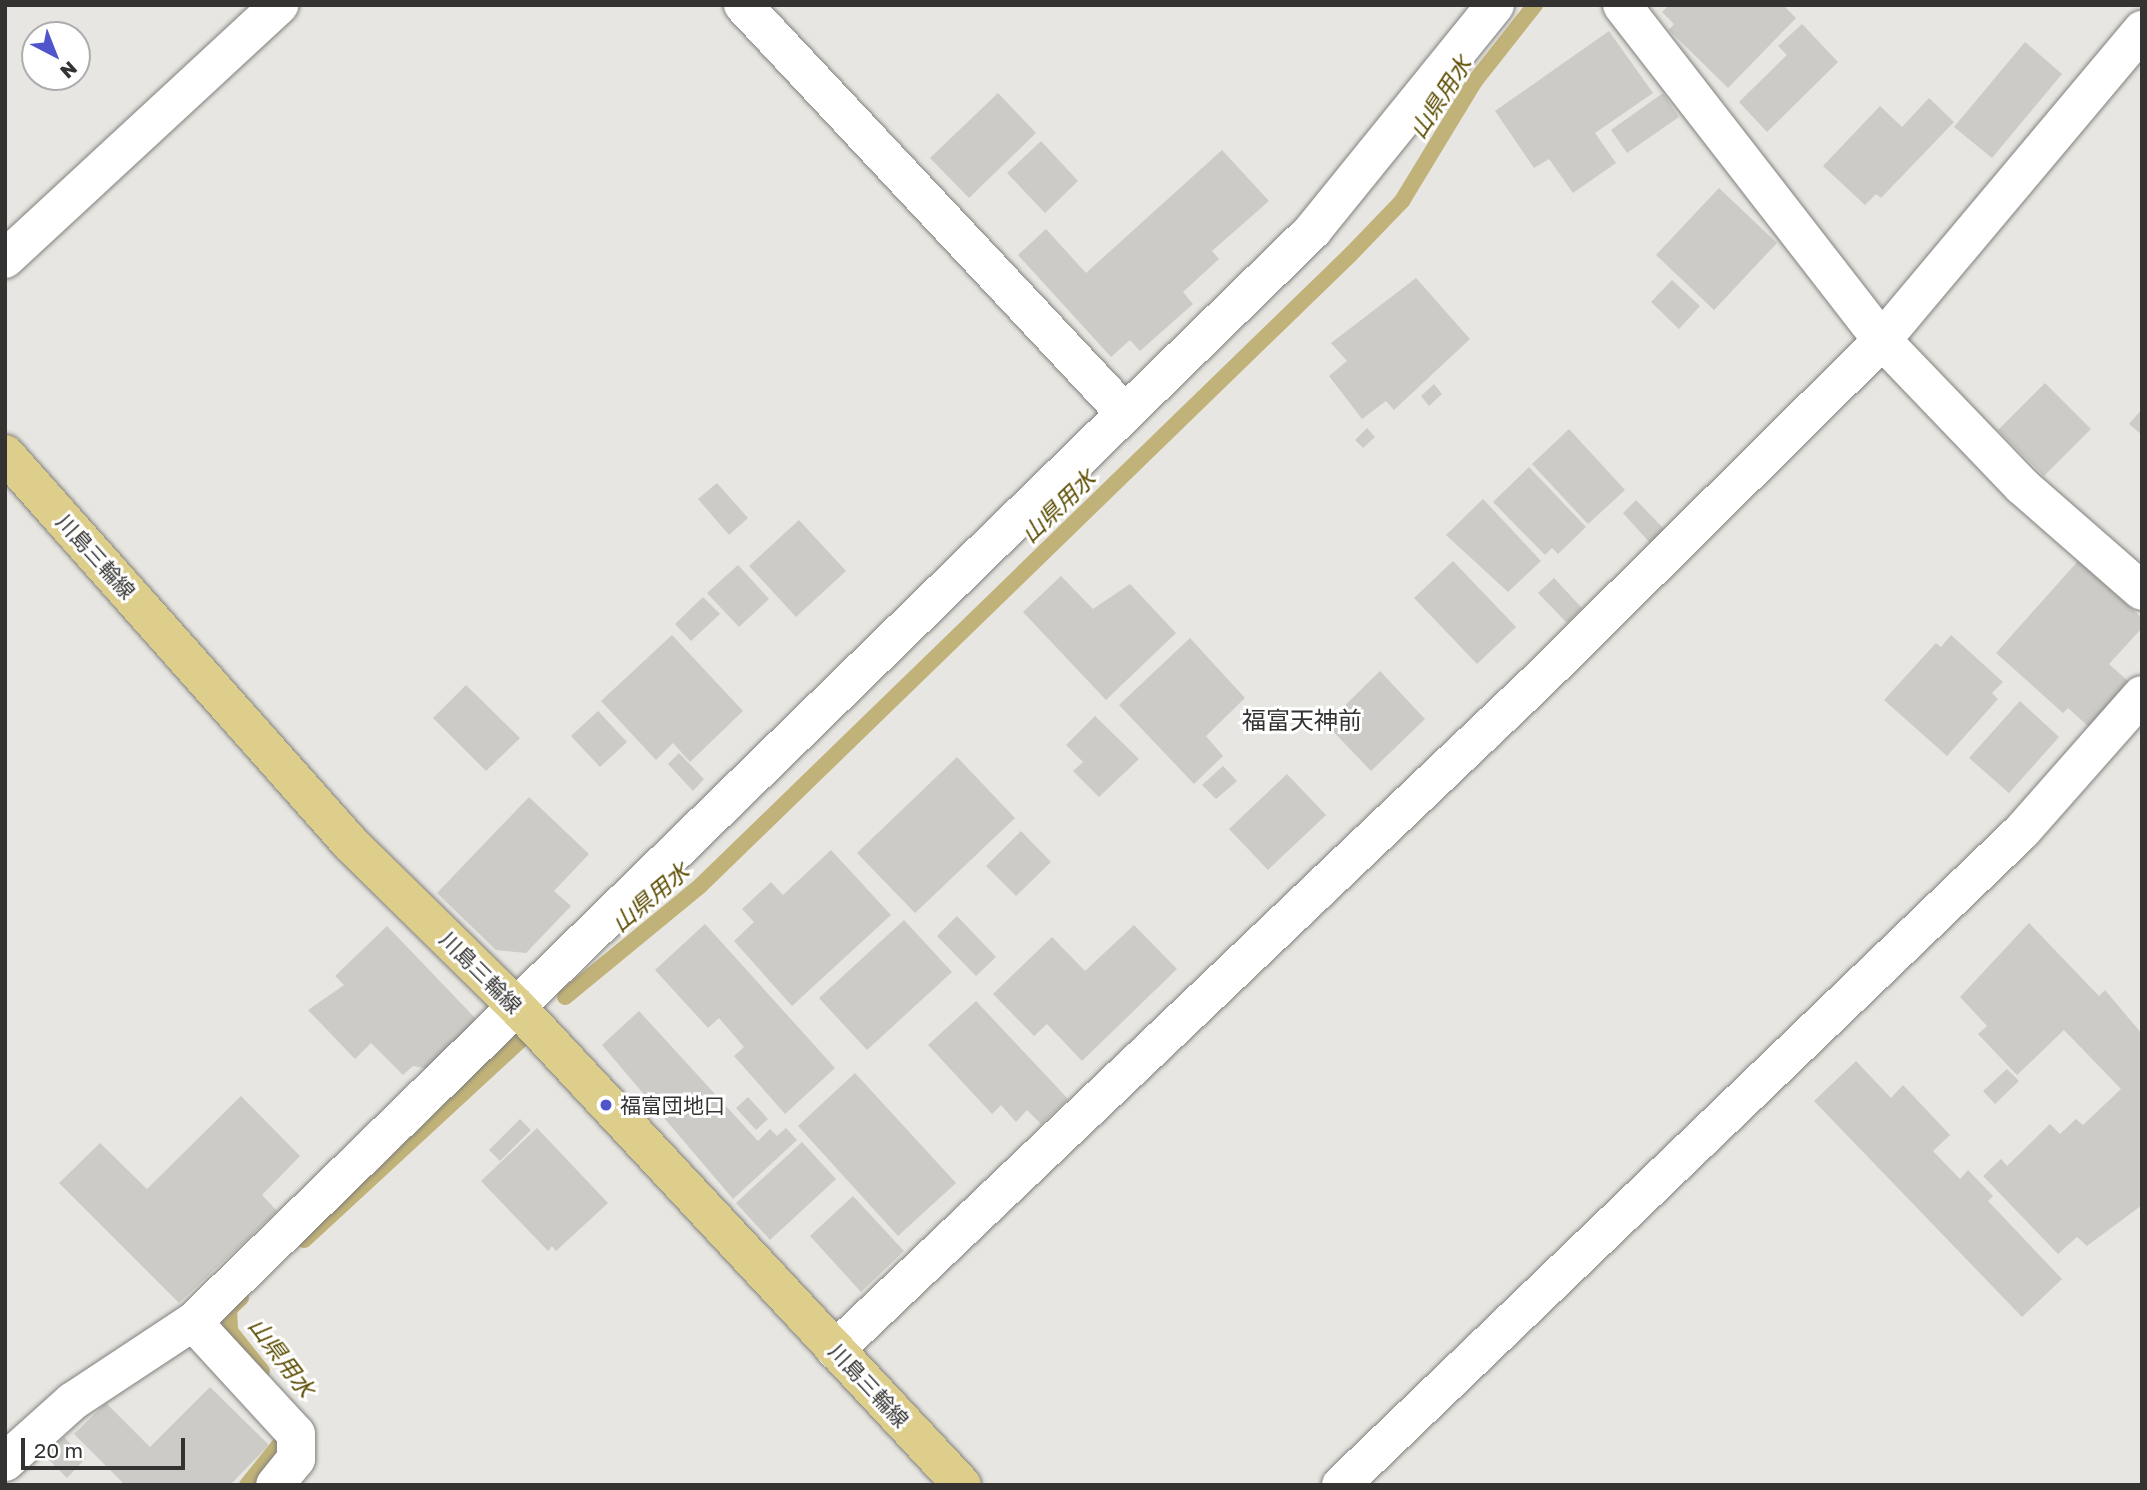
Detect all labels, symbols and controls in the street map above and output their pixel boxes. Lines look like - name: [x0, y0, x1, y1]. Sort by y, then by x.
- north arrow: [21, 21, 91, 91]
- water label: 山県用水: [1403, 51, 1477, 143]
- text: N: [56, 57, 82, 84]
- water label: 山県用水: [1015, 464, 1101, 548]
- street label: 川島三輪線: [52, 509, 140, 603]
- district label: 福富天神前: [1242, 706, 1362, 734]
- water label: 山県用水: [606, 857, 694, 937]
- street label: 川島三輪線: [435, 926, 527, 1018]
- place label: 福富団地口: [620, 1092, 725, 1118]
- marker: 福富団地口: [598, 1097, 614, 1113]
- water label: 山県用水: [243, 1312, 321, 1402]
- street label: 川島三輪線: [824, 1338, 914, 1432]
- scale bar: [24, 1424, 189, 1468]
- text: 20 m: [34, 1437, 83, 1463]

